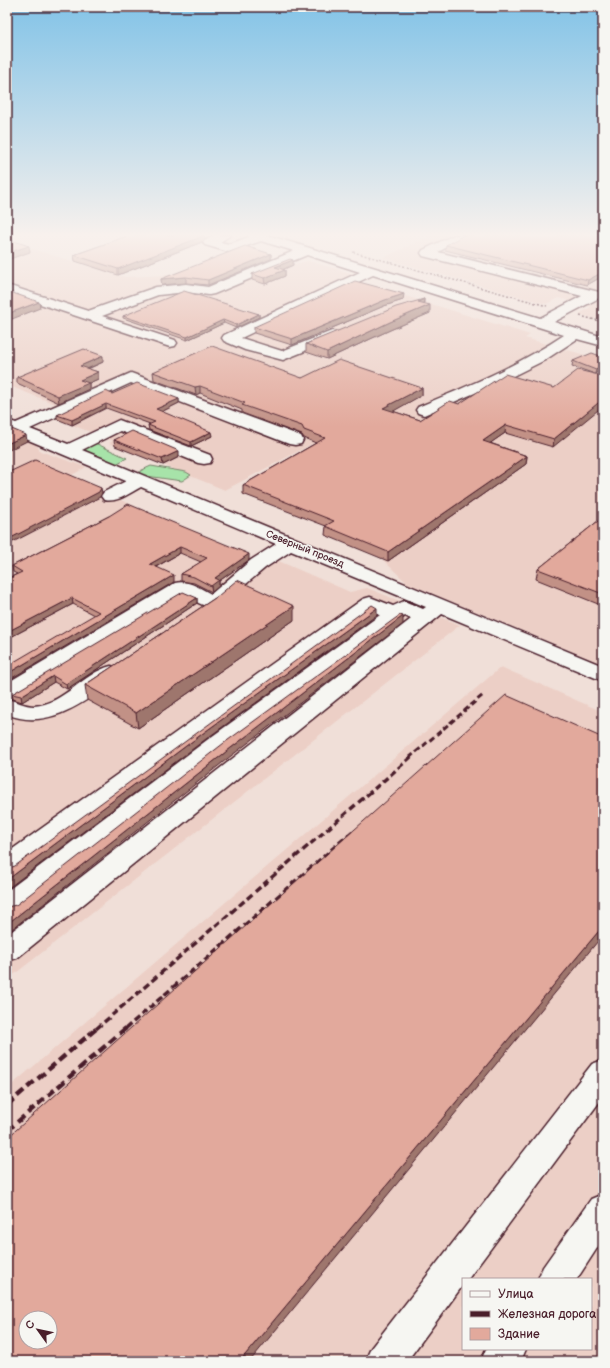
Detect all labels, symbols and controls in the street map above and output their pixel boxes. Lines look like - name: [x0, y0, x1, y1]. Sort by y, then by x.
- street label: Северный проезд: [264, 528, 346, 570]
- legend: [462, 1278, 592, 1350]
- text: Улица: [498, 1287, 534, 1302]
- text: Железная дорога: [498, 1307, 596, 1322]
- north arrow: [18, 1310, 58, 1350]
- text: С: [22, 1318, 38, 1332]
- text: Здание: [498, 1327, 540, 1342]

